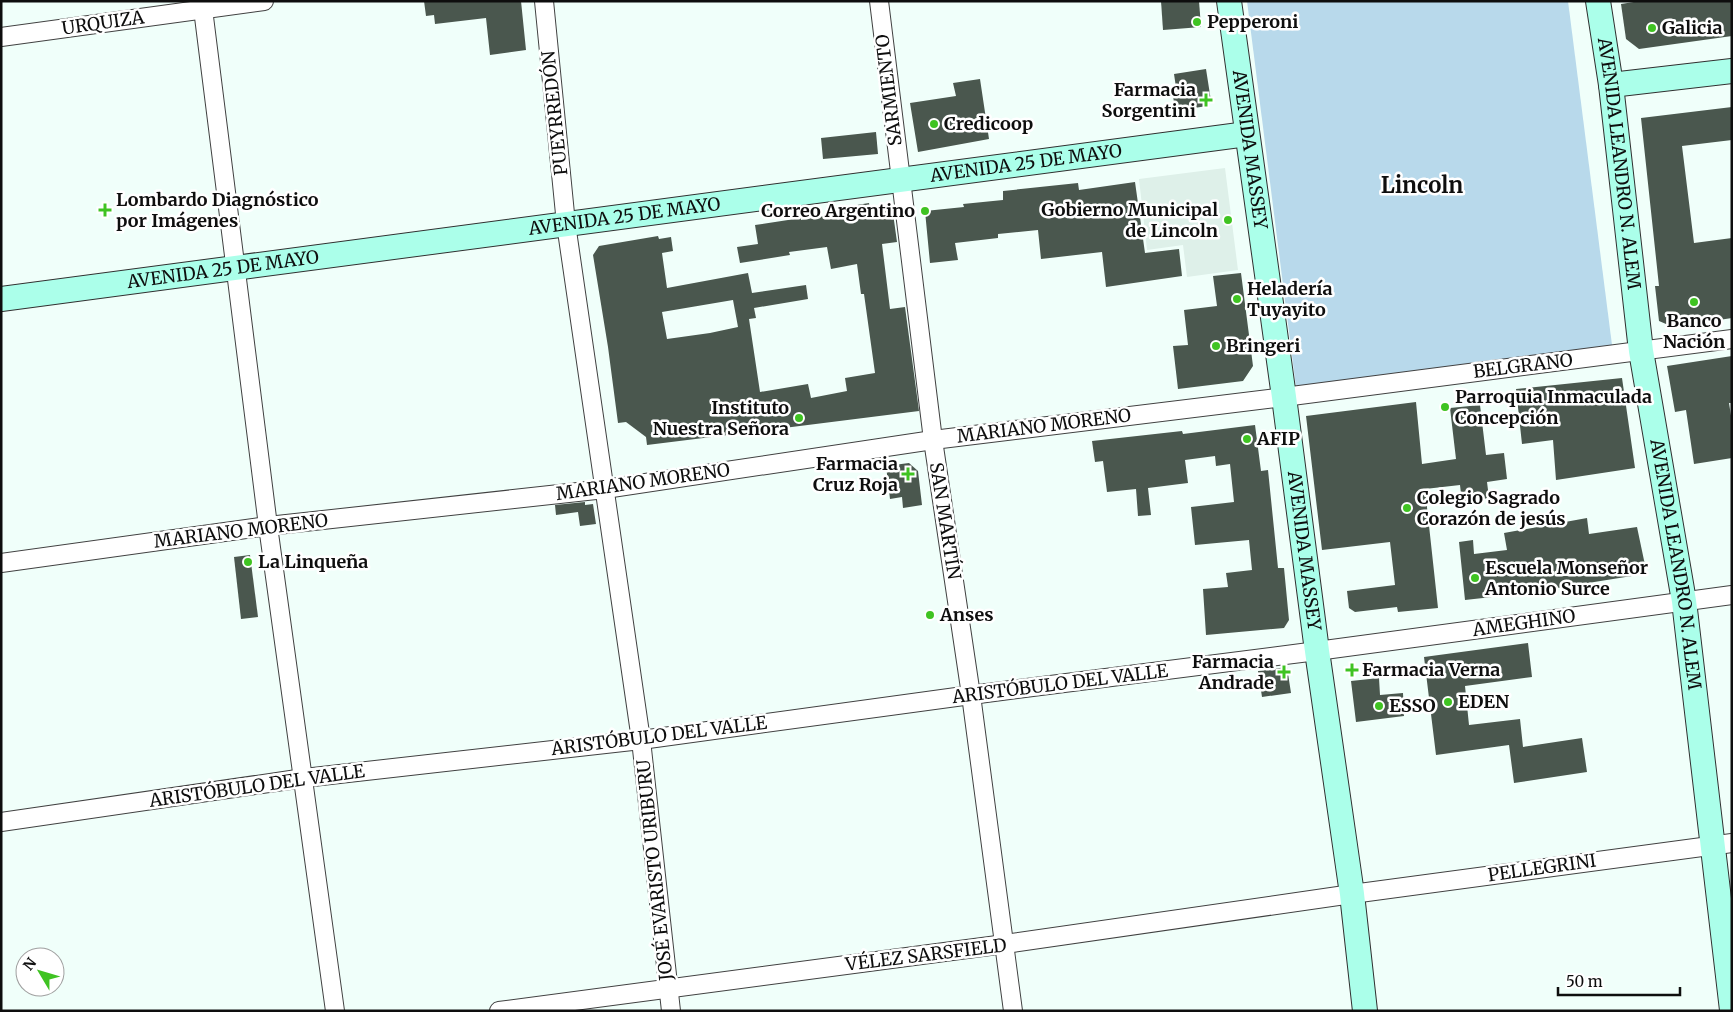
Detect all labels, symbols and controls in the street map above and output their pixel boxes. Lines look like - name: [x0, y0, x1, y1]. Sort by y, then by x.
- street label: URQUIZA: [60, 5, 146, 40]
- place label: Pepperoni: [1207, 10, 1298, 33]
- marker: Pepperoni: [1191, 16, 1203, 28]
- place label: Galicia: [1662, 16, 1722, 39]
- marker: Galicia: [1646, 22, 1658, 34]
- street label: SARMIENTO: [870, 33, 907, 147]
- street label: AVENIDA LEANDRO N. ALEM: [1593, 35, 1646, 291]
- street label: PUEYRREDÓN: [537, 49, 572, 177]
- street label: AVENIDA MASSEY: [1228, 67, 1273, 231]
- place label: Farmacia Sorgentini: [1102, 78, 1196, 122]
- marker: Farmacia Sorgentini: [1200, 94, 1212, 106]
- place label: Credicoop: [944, 112, 1033, 135]
- marker: Credicoop: [928, 118, 940, 130]
- street label: AVENIDA 25 DE MAYO: [928, 139, 1123, 187]
- district label: Lincoln: [1381, 171, 1463, 199]
- place label: Lombardo Diagnóstico por Imágenes: [116, 188, 319, 232]
- street label: AVENIDA 25 DE MAYO: [526, 192, 722, 240]
- place label: Gobierno Municipal de Lincoln: [1041, 198, 1218, 242]
- place label: Correo Argentino: [761, 199, 915, 222]
- marker: Lombardo Diagnóstico por Imágenes: [98, 203, 112, 217]
- marker: Correo Argentino: [919, 205, 931, 217]
- marker: Gobierno Municipal de Lincoln: [1222, 214, 1234, 226]
- street label: AVENIDA 25 DE MAYO: [125, 245, 320, 293]
- place label: Heladería Tuyayito: [1247, 277, 1332, 321]
- marker: Heladería Tuyayito: [1231, 293, 1243, 305]
- marker: Banco Nación: [1688, 296, 1700, 308]
- place label: Banco Nación: [1663, 309, 1725, 353]
- place label: Bringeri: [1226, 334, 1300, 357]
- marker: Bringeri: [1210, 340, 1222, 352]
- street label: BELGRANO: [1472, 348, 1574, 383]
- place label: Parroquia Inmaculada Concepción: [1455, 385, 1652, 429]
- place label: Instituto Nuestra Señora: [653, 396, 789, 440]
- marker: Parroquia Inmaculada Concepción: [1439, 401, 1451, 413]
- street label: MARIANO MORENO: [955, 403, 1132, 448]
- marker: Instituto Nuestra Señora: [793, 412, 805, 424]
- place label: AFIP: [1256, 427, 1300, 450]
- marker: AFIP: [1241, 433, 1253, 445]
- street label: AVENIDA LEANDRO N. ALEM: [1645, 436, 1706, 691]
- place label: Farmacia Cruz Roja: [813, 452, 898, 496]
- street label: MARIANO MORENO: [554, 458, 731, 505]
- street label: SAN MARTÍN: [925, 461, 966, 581]
- marker: Farmacia Cruz Roja: [902, 468, 914, 480]
- street label: AVENIDA MASSEY: [1283, 469, 1326, 632]
- place label: Colegio Sagrado Corazón de jesús: [1417, 486, 1566, 530]
- marker: Colegio Sagrado Corazón de jesús: [1401, 502, 1413, 514]
- street label: MARIANO MORENO: [152, 508, 329, 553]
- place label: La Linqueña: [258, 550, 368, 573]
- marker: La Linqueña: [242, 556, 254, 568]
- place label: Escuela Monseñor Antonio Surce: [1484, 556, 1648, 600]
- marker: Escuela Monseñor Antonio Surce: [1469, 572, 1481, 584]
- place label: Anses: [939, 603, 994, 626]
- street label: AMEGHINO: [1470, 604, 1577, 641]
- marker: Anses: [924, 609, 936, 621]
- place label: Farmacia Andrade: [1192, 650, 1274, 694]
- place label: Farmacia Verna: [1362, 658, 1500, 681]
- street label: ARISTÓBULO DEL VALLE: [950, 659, 1170, 708]
- marker: Farmacia Verna: [1346, 664, 1358, 676]
- marker: Farmacia Andrade: [1278, 666, 1290, 678]
- place label: EDEN: [1458, 690, 1509, 713]
- place label: ESSO: [1389, 694, 1436, 717]
- marker: EDEN: [1442, 696, 1454, 708]
- marker: ESSO: [1373, 700, 1385, 712]
- street label: ARISTÓBULO DEL VALLE: [549, 711, 769, 760]
- street label: JOSÉ EVARISTO URIBURU: [631, 758, 678, 983]
- street label: ARISTÓBULO DEL VALLE: [147, 759, 367, 812]
- street label: PELLEGRINI: [1486, 849, 1598, 886]
- street label: VÉLEZ SARSFIELD: [843, 933, 1008, 976]
- north arrow: [15, 947, 65, 997]
- text: N: [19, 954, 40, 974]
- scale bar: [1558, 964, 1680, 996]
- text: 50 m: [1566, 972, 1603, 991]

